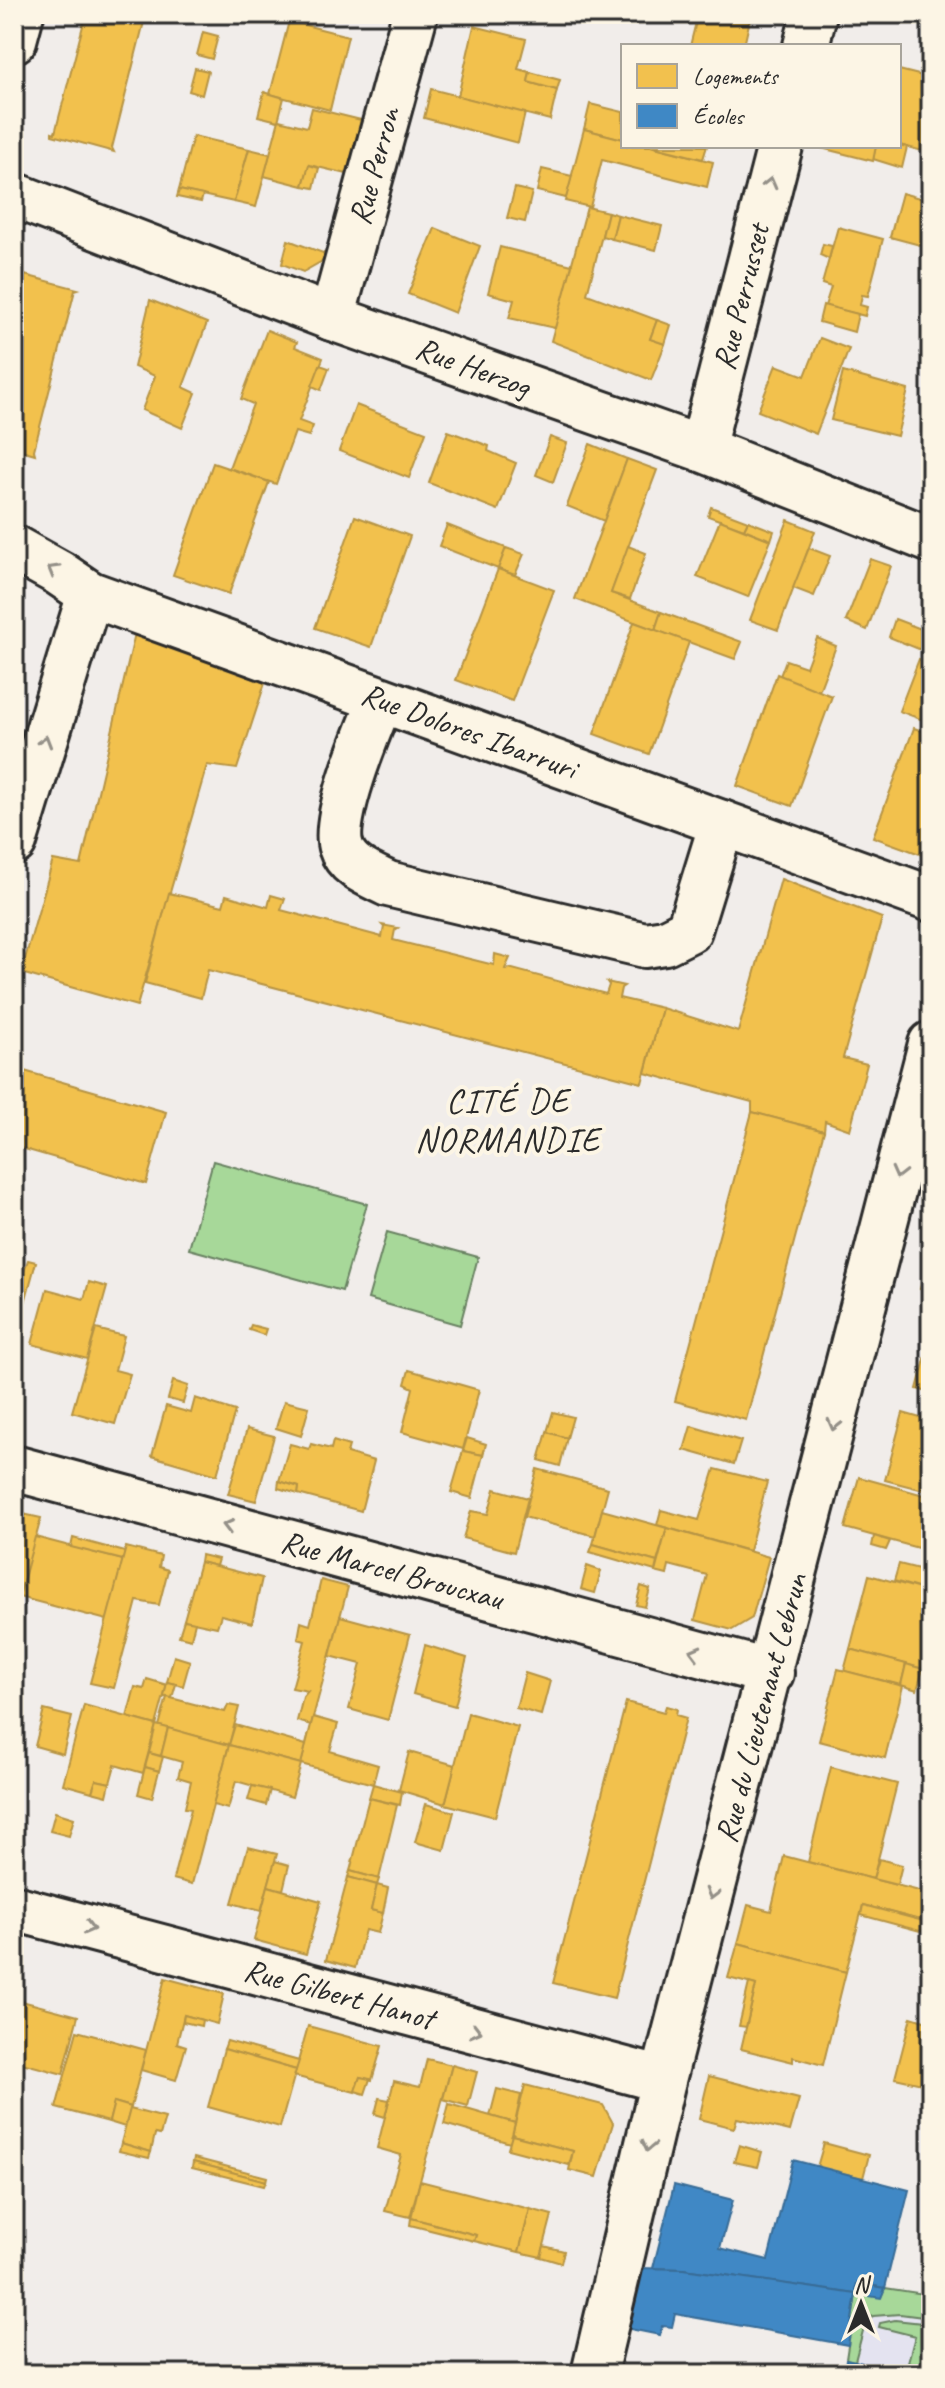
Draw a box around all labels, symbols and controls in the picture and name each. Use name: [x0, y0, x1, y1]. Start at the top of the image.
legend: [621, 44, 901, 148]
text: Logements: [693, 61, 779, 91]
street label: Rue Perron: [339, 101, 410, 229]
text: Écoles: [693, 101, 745, 131]
one-way arrow: [761, 177, 778, 191]
street label: Rue Perrusset: [703, 217, 780, 374]
street label: Rue Herzog: [410, 327, 537, 407]
one-way arrow: [47, 564, 62, 580]
street label: Rue Dolores Ibarruri: [356, 673, 586, 790]
one-way arrow: [36, 735, 52, 749]
district label: CITÉ DE NORMANDIE: [415, 1079, 603, 1161]
one-way arrow: [890, 1166, 907, 1180]
one-way arrow: [827, 1418, 844, 1432]
one-way arrow: [222, 1518, 236, 1535]
street label: Rue Marcel Broucxau: [277, 1521, 510, 1620]
street label: Rue du Lieutenant Lebrun: [705, 1567, 817, 1847]
one-way arrow: [689, 1645, 703, 1661]
one-way arrow: [705, 1886, 722, 1900]
one-way arrow: [82, 1918, 96, 1935]
street label: Rue Gilbert Hanot: [240, 1949, 443, 2040]
one-way arrow: [468, 2022, 482, 2038]
one-way arrow: [640, 2138, 657, 2152]
north arrow: [821, 2264, 901, 2344]
text: N: [854, 2271, 871, 2299]

